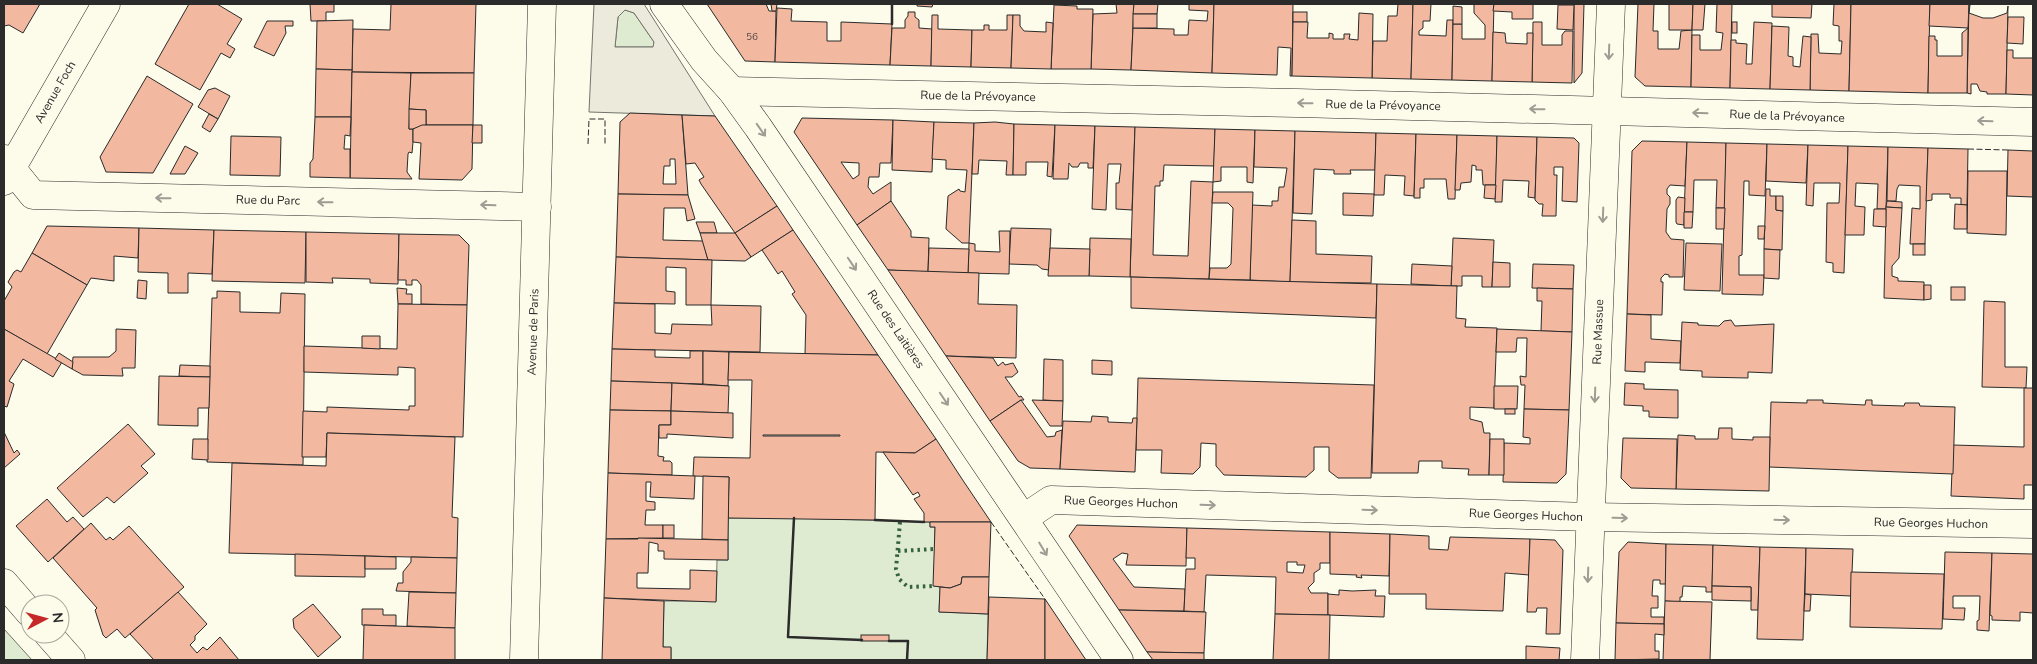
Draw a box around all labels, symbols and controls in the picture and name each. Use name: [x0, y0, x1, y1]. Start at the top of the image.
house number: 56: [746, 30, 758, 44]
one-way arrow: [1604, 44, 1614, 60]
street label: Avenue Foch: [31, 58, 79, 126]
street label: Rue de la Prévoyance: [920, 87, 1036, 105]
street label: Rue de la Prévoyance: [1325, 96, 1441, 114]
one-way arrow: [1297, 98, 1314, 108]
one-way arrow: [1529, 104, 1546, 114]
street label: Rue de la Prévoyance: [1729, 106, 1845, 126]
one-way arrow: [1692, 108, 1708, 118]
one-way arrow: [1977, 116, 1993, 126]
one-way arrow: [756, 123, 766, 137]
street label: Rue du Parc: [236, 191, 301, 209]
one-way arrow: [155, 193, 172, 203]
one-way arrow: [318, 197, 334, 206]
one-way arrow: [480, 200, 496, 210]
one-way arrow: [1598, 207, 1607, 223]
one-way arrow: [847, 257, 857, 271]
street label: Rue des Laitières: [864, 286, 928, 372]
street label: Avenue de Paris: [523, 288, 543, 376]
street label: Rue Massue: [1589, 299, 1607, 365]
one-way arrow: [1591, 386, 1600, 402]
one-way arrow: [939, 392, 949, 406]
street label: Rue Georges Huchon: [1064, 492, 1178, 512]
one-way arrow: [1199, 500, 1215, 510]
one-way arrow: [1362, 505, 1378, 515]
street label: Rue Georges Huchon: [1469, 505, 1583, 525]
one-way arrow: [1612, 513, 1628, 522]
street label: Rue Georges Huchon: [1874, 514, 1988, 532]
one-way arrow: [1774, 515, 1790, 525]
one-way arrow: [1039, 541, 1049, 555]
one-way arrow: [1584, 566, 1593, 582]
north arrow: [20, 594, 70, 644]
text: N: [47, 611, 67, 624]

